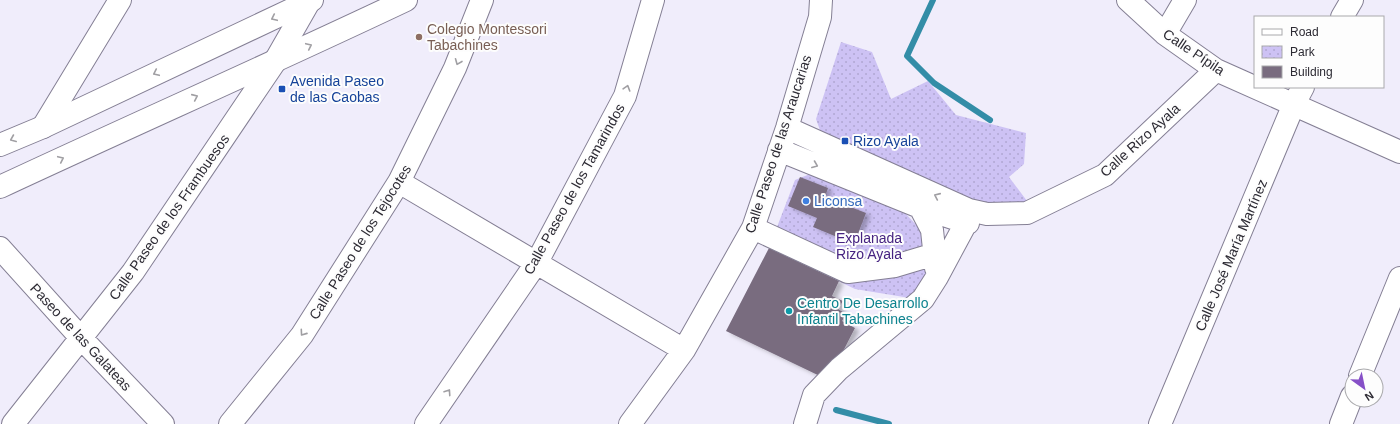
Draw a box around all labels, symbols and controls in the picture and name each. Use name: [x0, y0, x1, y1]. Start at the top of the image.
one-way arrow: [271, 13, 278, 21]
legend: [1254, 16, 1384, 88]
place label: Colegio Montessori Tabachines: [427, 21, 547, 53]
text: Road: [1290, 25, 1319, 39]
street label: Calle Pípila: [1160, 26, 1228, 79]
marker: Colegio Montessori Tabachines: [414, 32, 424, 42]
one-way arrow: [305, 43, 313, 51]
text: Park: [1290, 45, 1316, 59]
street label: Calle Paseo de las Araucarias: [742, 53, 814, 235]
one-way arrow: [454, 59, 462, 66]
text: Building: [1290, 65, 1333, 79]
one-way arrow: [153, 68, 161, 76]
place label: Avenida Paseo de las Caobas: [290, 73, 384, 105]
marker: Avenida Paseo de las Caobas: [277, 84, 287, 94]
one-way arrow: [622, 84, 631, 91]
one-way arrow: [191, 94, 199, 102]
street label: Calle Rizo Ayala: [1097, 100, 1183, 180]
street label: Calle Paseo de los Tamarindos: [520, 101, 628, 277]
street label: Calle Paseo de los Frambuesos: [106, 131, 232, 303]
place label: Rizo Ayala: [853, 133, 919, 149]
one-way arrow: [9, 135, 16, 143]
marker: Rizo Ayala: [840, 136, 850, 146]
one-way arrow: [56, 156, 64, 164]
one-way arrow: [811, 160, 818, 168]
street label: Calle Paseo de los Tejocotes: [306, 162, 414, 322]
street label: Calle José María Martínez: [1192, 177, 1270, 333]
place label: Liconsa: [814, 193, 862, 209]
one-way arrow: [934, 193, 942, 201]
marker: Liconsa: [801, 196, 811, 206]
park label: Explanada Rizo Ayala: [836, 230, 902, 262]
street label: Paseo de las Galateas: [27, 280, 135, 394]
place label: Centro De Desarrollo Infantil Tabachines: [797, 295, 929, 327]
marker: Centro De Desarrollo Infantil Tabachines: [784, 306, 794, 316]
one-way arrow: [300, 329, 308, 336]
north arrow: [1344, 368, 1384, 408]
one-way arrow: [443, 389, 451, 396]
text: N: [1363, 389, 1376, 404]

